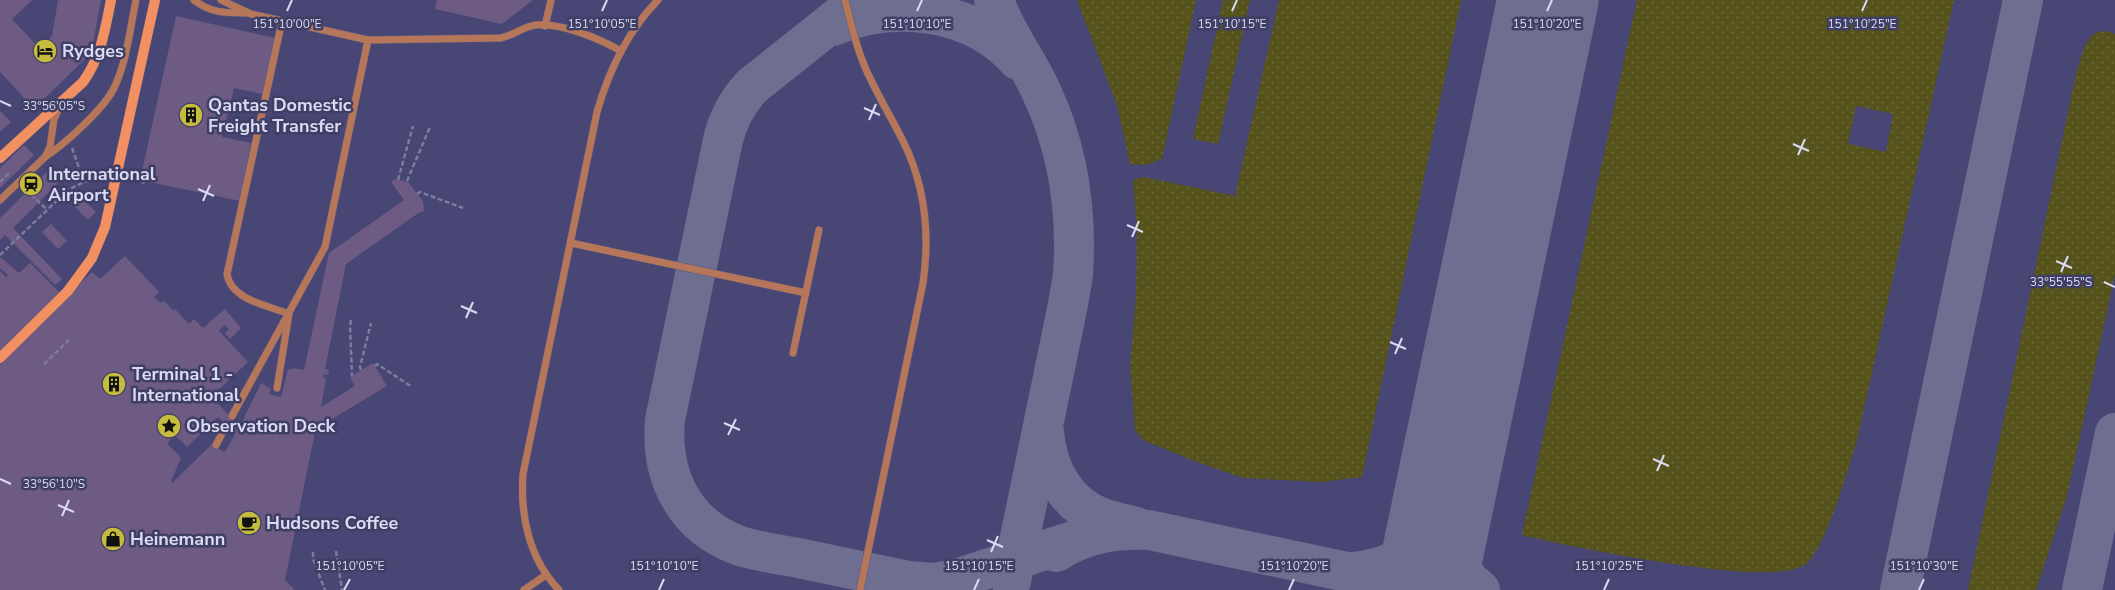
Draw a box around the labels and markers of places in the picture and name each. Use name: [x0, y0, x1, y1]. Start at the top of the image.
hotel icon: Rydges: [32, 38, 58, 64]
place label: Rydges: [62, 39, 124, 63]
place label: Qantas Domestic Freight Transfer: [208, 93, 352, 138]
building icon: Qantas Domestic Freight Transfer: [178, 102, 204, 128]
place label: International Airport: [48, 162, 156, 207]
station icon: International Airport: [18, 171, 44, 197]
place label: Terminal 1 - International: [132, 362, 240, 407]
building icon: Terminal 1 - International: [101, 371, 127, 397]
place icon: Observation Deck: [156, 413, 182, 439]
place label: Observation Deck: [186, 414, 335, 438]
cafe icon: Hudsons Coffee: [236, 510, 262, 536]
place label: Hudsons Coffee: [266, 511, 399, 535]
shop icon: Heinemann: [100, 526, 126, 552]
place label: Heinemann: [130, 527, 225, 551]

